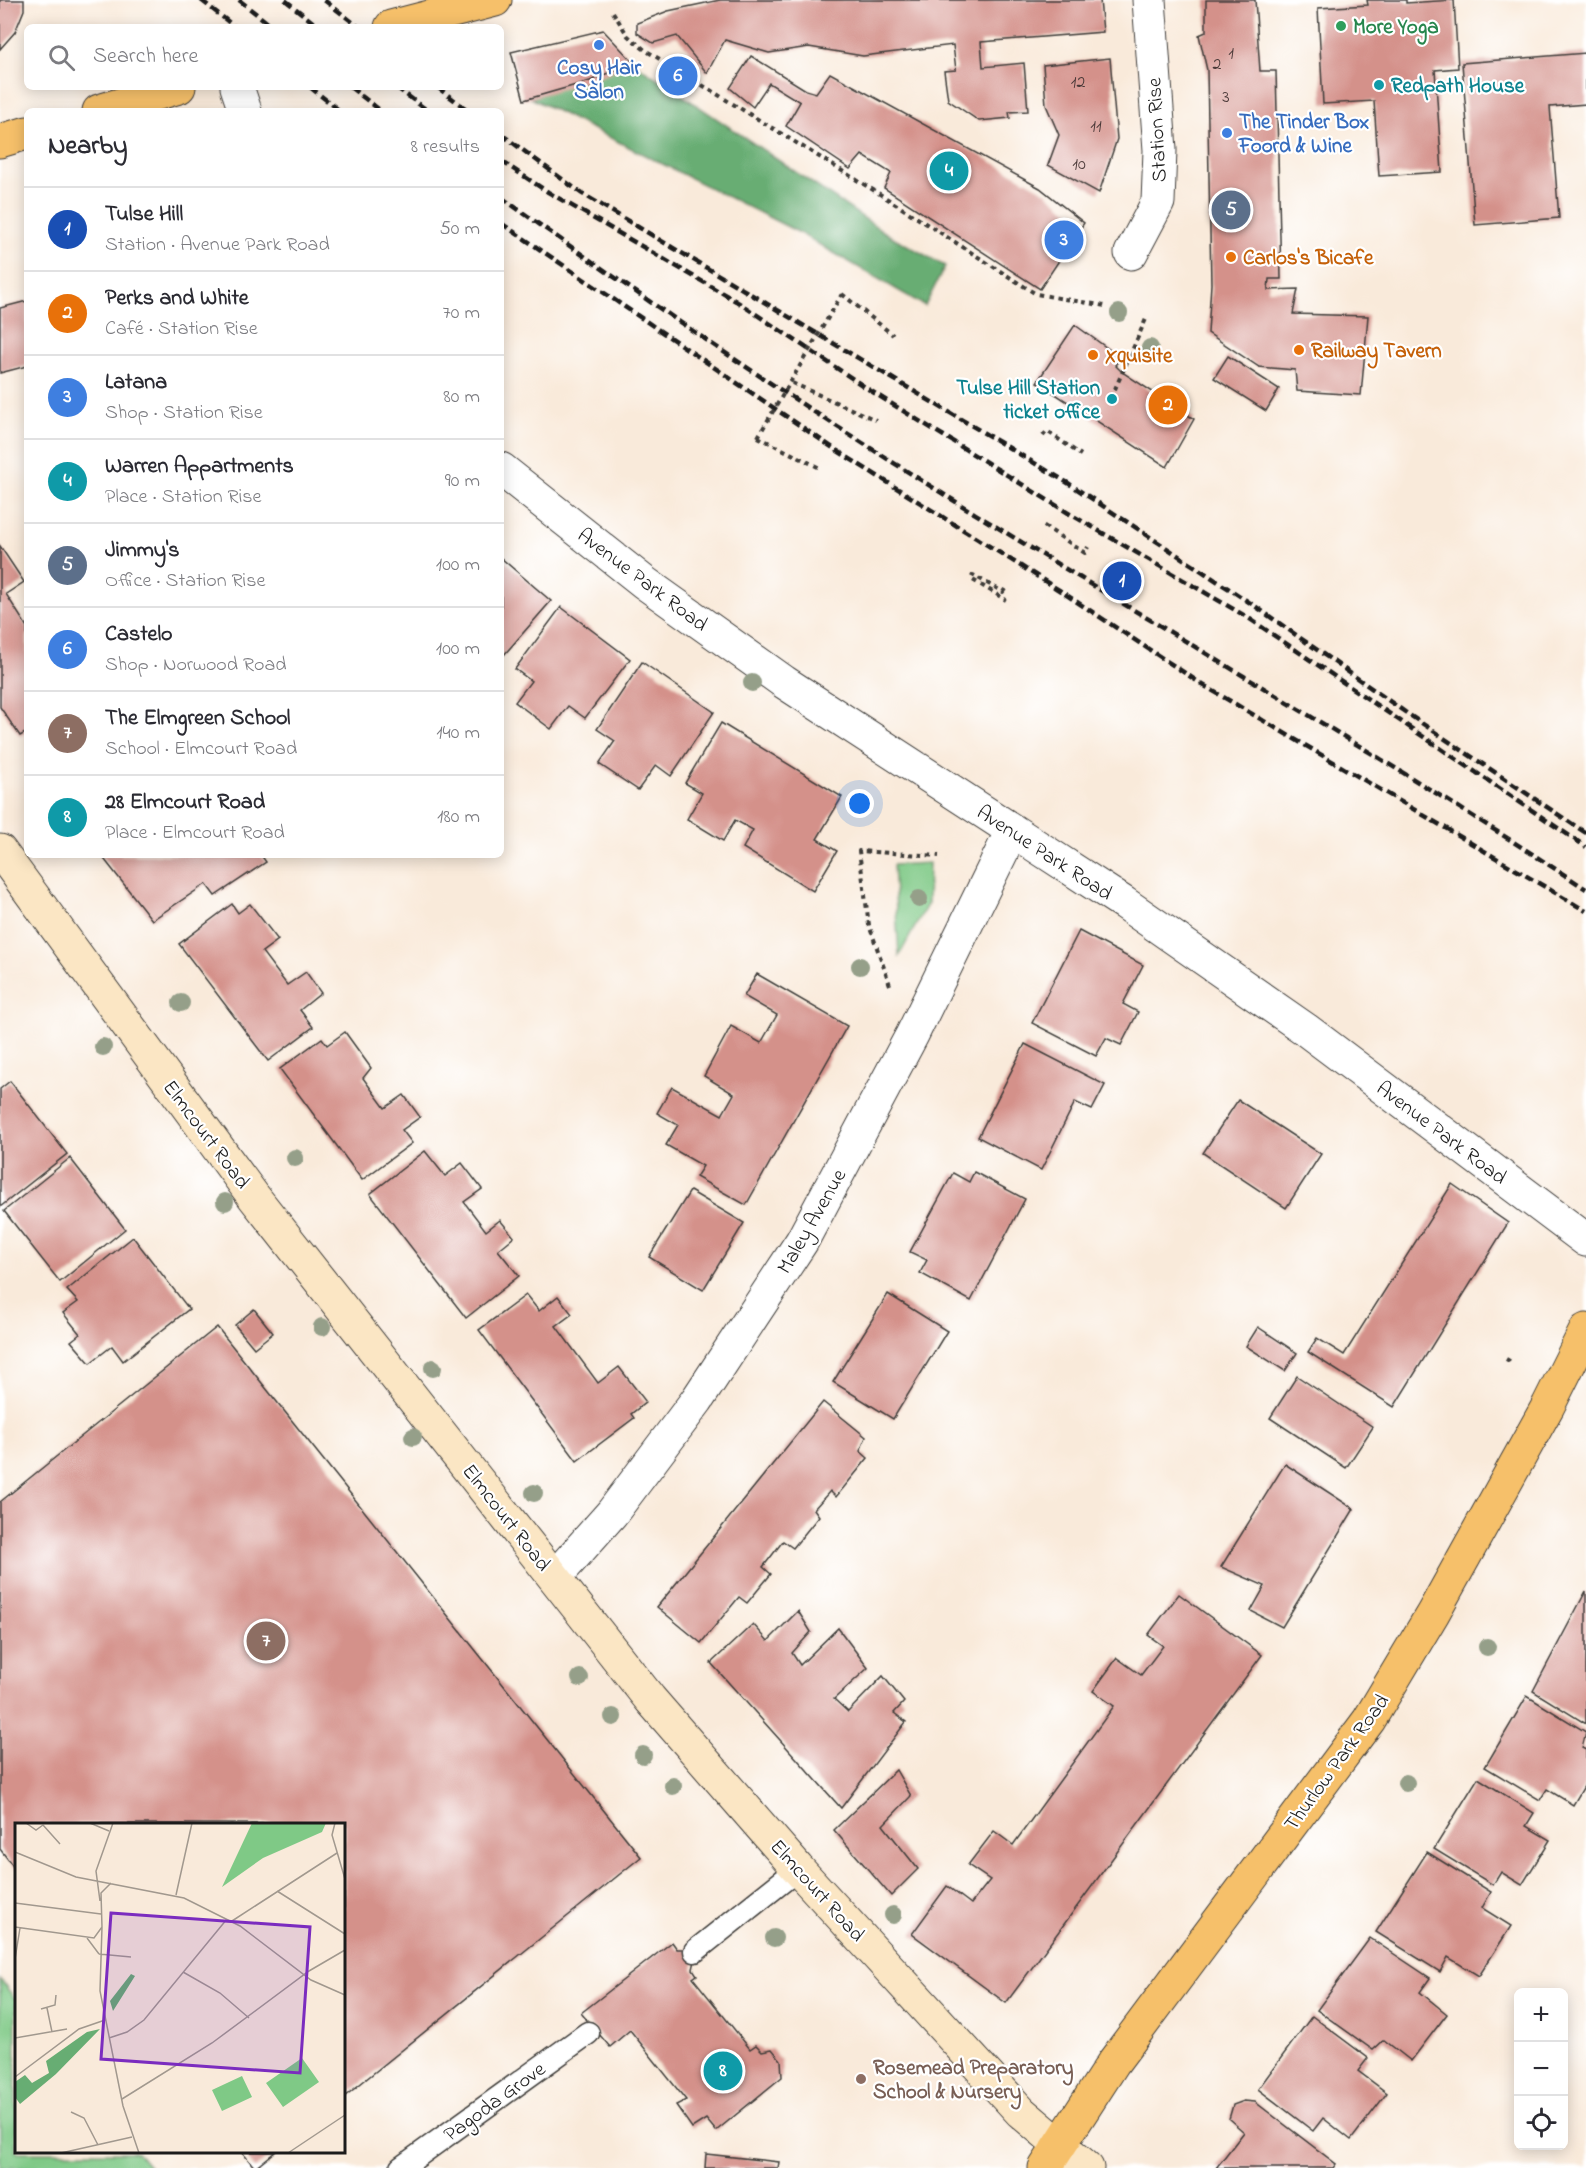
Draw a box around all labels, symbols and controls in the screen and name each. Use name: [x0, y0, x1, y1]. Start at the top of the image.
place label: More Yoga: [1353, 13, 1439, 45]
marker: More Yoga: [1334, 19, 1348, 33]
search box: [24, 24, 504, 90]
marker: Cosy Hair Salon: [592, 38, 606, 52]
icon: search: [45, 41, 78, 74]
text: Search here: [93, 41, 198, 73]
house number: 1: [1228, 41, 1234, 67]
house number: 2: [1213, 52, 1222, 78]
place label: Cosy Hair Salon: [557, 54, 641, 108]
pin: 6: [658, 54, 698, 98]
house number: 12: [1071, 70, 1085, 96]
place label: Redpath House: [1391, 72, 1525, 102]
street label: Station Rise: [1140, 76, 1176, 183]
marker: Redpath House: [1372, 78, 1386, 92]
house number: 3: [1222, 85, 1230, 111]
place label: The Tinder Box Foord & Wine: [1238, 108, 1369, 162]
house number: 11: [1090, 114, 1102, 140]
marker: The Tinder Box Foord & Wine: [1220, 126, 1234, 140]
text: Nearby: [48, 128, 127, 166]
text: 8 results: [411, 133, 480, 162]
pin: 4: [930, 148, 968, 194]
house number: 10: [1072, 152, 1086, 178]
pin: 5: [1212, 188, 1250, 232]
text: Tulse Hill: [105, 199, 183, 231]
text: 1: [64, 215, 71, 244]
text: 50 m: [439, 215, 480, 244]
pin: 3: [1044, 218, 1084, 262]
text: Station · Avenue Park Road: [105, 231, 330, 260]
place label: Carlos's Bicafe: [1243, 244, 1374, 274]
marker: Carlos's Bicafe: [1224, 250, 1238, 264]
text: Perks and White: [105, 283, 249, 315]
text: 2: [63, 299, 72, 328]
text: 70 m: [443, 299, 480, 328]
text: Café · Station Rise: [105, 315, 258, 344]
place label: Railway Tavern: [1311, 337, 1442, 369]
place label: Xquisite: [1105, 342, 1173, 372]
marker: Railway Tavern: [1292, 343, 1306, 357]
marker: Xquisite: [1086, 348, 1100, 362]
text: Latana: [105, 367, 167, 399]
place label: Tulse Hill Station ticket office: [956, 374, 1101, 428]
pin: 2: [1148, 382, 1188, 428]
text: 3: [63, 383, 72, 412]
text: 80 m: [443, 383, 480, 412]
marker: Tulse Hill Station ticket office: [1105, 392, 1119, 406]
text: Shop · Station Rise: [105, 399, 263, 428]
text: Warren Appartments: [105, 451, 294, 483]
text: 4: [63, 467, 72, 496]
text: 90 m: [445, 467, 480, 496]
text: Place · Station Rise: [105, 483, 261, 512]
street label: Avenue Park Road: [570, 521, 714, 640]
text: Jimmy's: [105, 535, 180, 567]
text: 5: [62, 551, 73, 580]
text: 100 m: [436, 551, 480, 580]
pin: 1: [1102, 558, 1142, 604]
text: Office · Station Rise: [105, 567, 265, 596]
text: Castelo: [105, 619, 173, 651]
text: 6: [63, 635, 72, 664]
text: 100 m: [436, 635, 480, 664]
text: Shop · Norwood Road: [105, 651, 286, 680]
text: The Elmgreen School: [105, 703, 291, 735]
text: 7: [63, 719, 72, 748]
text: 140 m: [436, 719, 480, 748]
text: School · Elmcourt Road: [105, 735, 297, 764]
text: 28 Elmcourt Road: [105, 787, 265, 819]
your location: [845, 789, 874, 818]
street label: Avenue Park Road: [970, 798, 1118, 909]
text: 8: [64, 803, 71, 832]
text: 180 m: [437, 803, 480, 832]
text: Place · Elmcourt Road: [105, 819, 285, 848]
street label: Avenue Park Road: [1369, 1074, 1513, 1193]
street label: Elmcourt Road: [155, 1075, 256, 1196]
street label: Maley Avenue: [771, 1163, 857, 1281]
street label: Elmcourt Road: [454, 1458, 557, 1579]
pin: 7: [246, 1618, 286, 1664]
street label: Thurlow Park Road: [1278, 1688, 1398, 1838]
inset map: [15, 1823, 345, 2153]
street label: Elmcourt Road: [762, 1833, 871, 1950]
map controls: [1514, 1988, 1568, 2150]
button: +: [1514, 1988, 1568, 2042]
button: −: [1514, 2042, 1568, 2096]
pin: 8: [704, 2048, 742, 2094]
place label: Rosemead Preparatory School & Nursery: [873, 2054, 1074, 2110]
street label: Pagoda Grove: [438, 2055, 554, 2152]
marker: Rosemead Preparatory School & Nursery: [854, 2072, 868, 2086]
button: locate: [1514, 2096, 1568, 2150]

